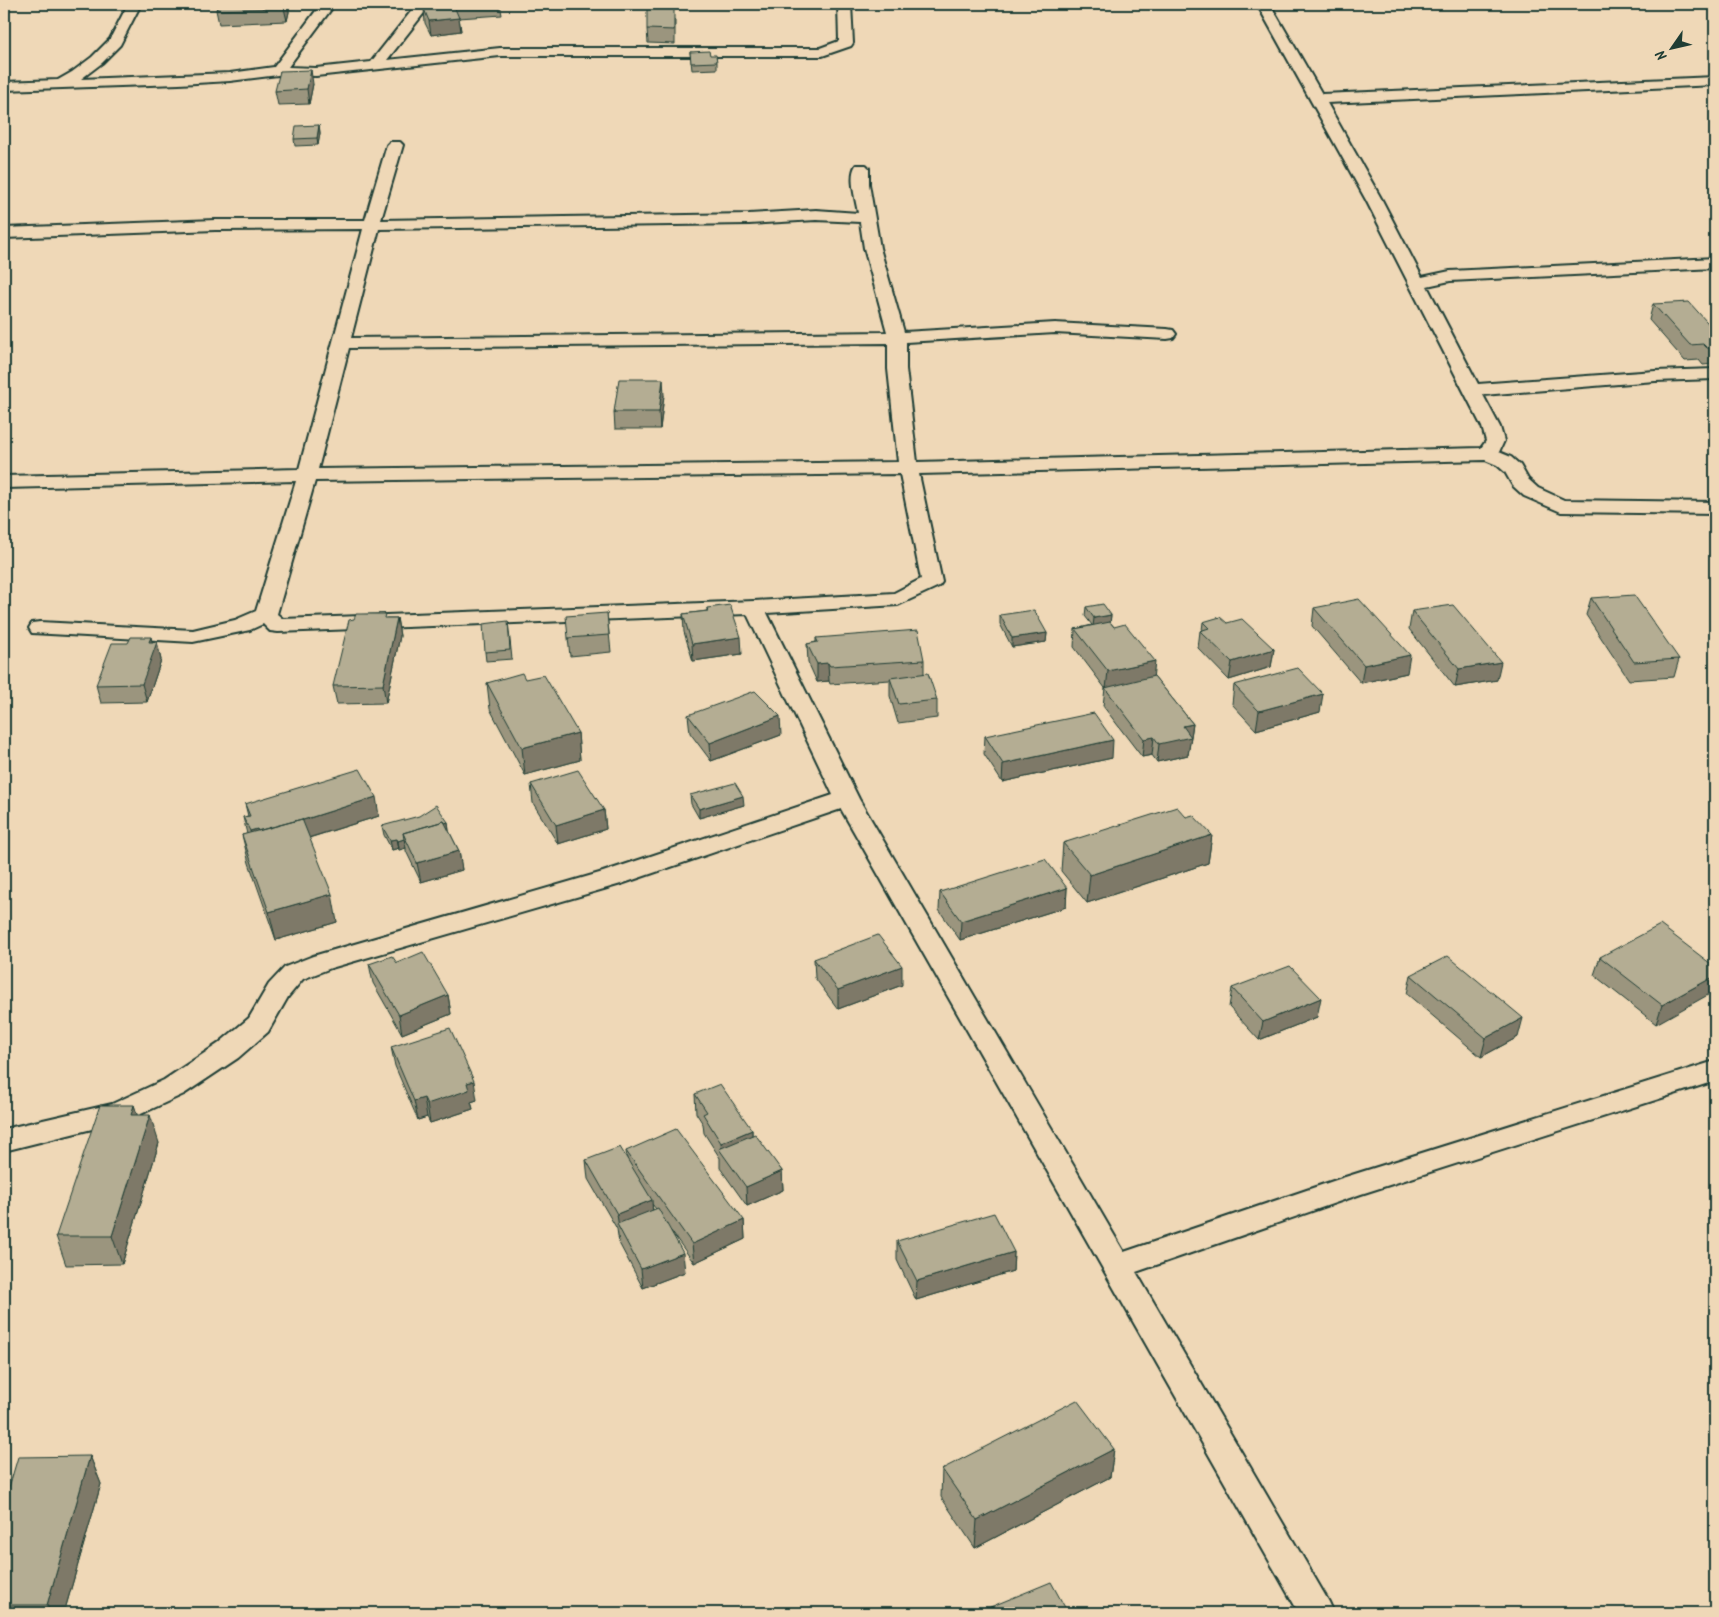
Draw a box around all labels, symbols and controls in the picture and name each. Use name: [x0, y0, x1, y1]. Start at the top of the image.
north arrow: [1646, 22, 1696, 72]
text: N: [1650, 45, 1674, 65]

